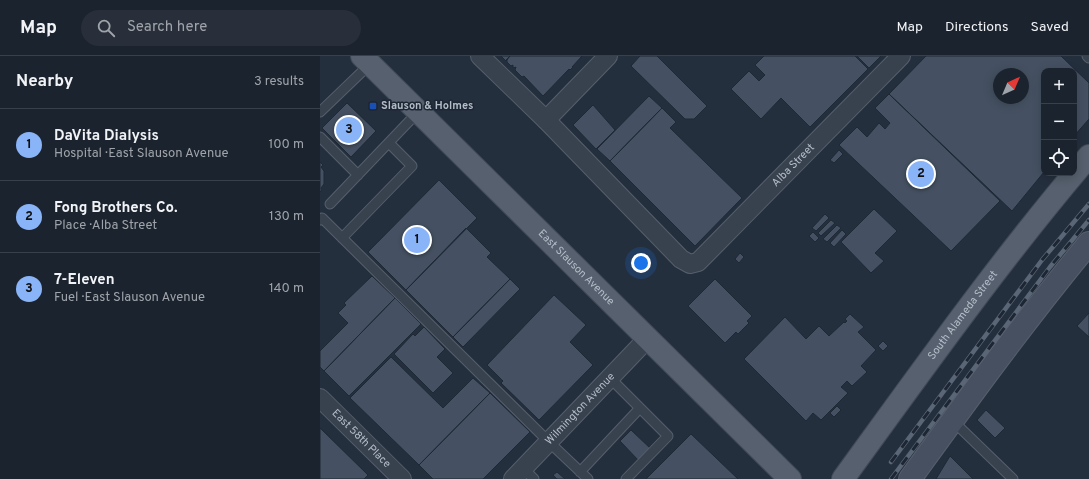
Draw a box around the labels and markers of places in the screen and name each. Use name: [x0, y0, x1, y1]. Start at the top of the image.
place label: Slauson & Holmes: [381, 99, 473, 113]
marker: Slauson & Holmes: [368, 101, 378, 111]
pin: 3: [336, 115, 362, 145]
pin: 2: [908, 159, 934, 189]
pin: 1: [404, 225, 430, 255]

